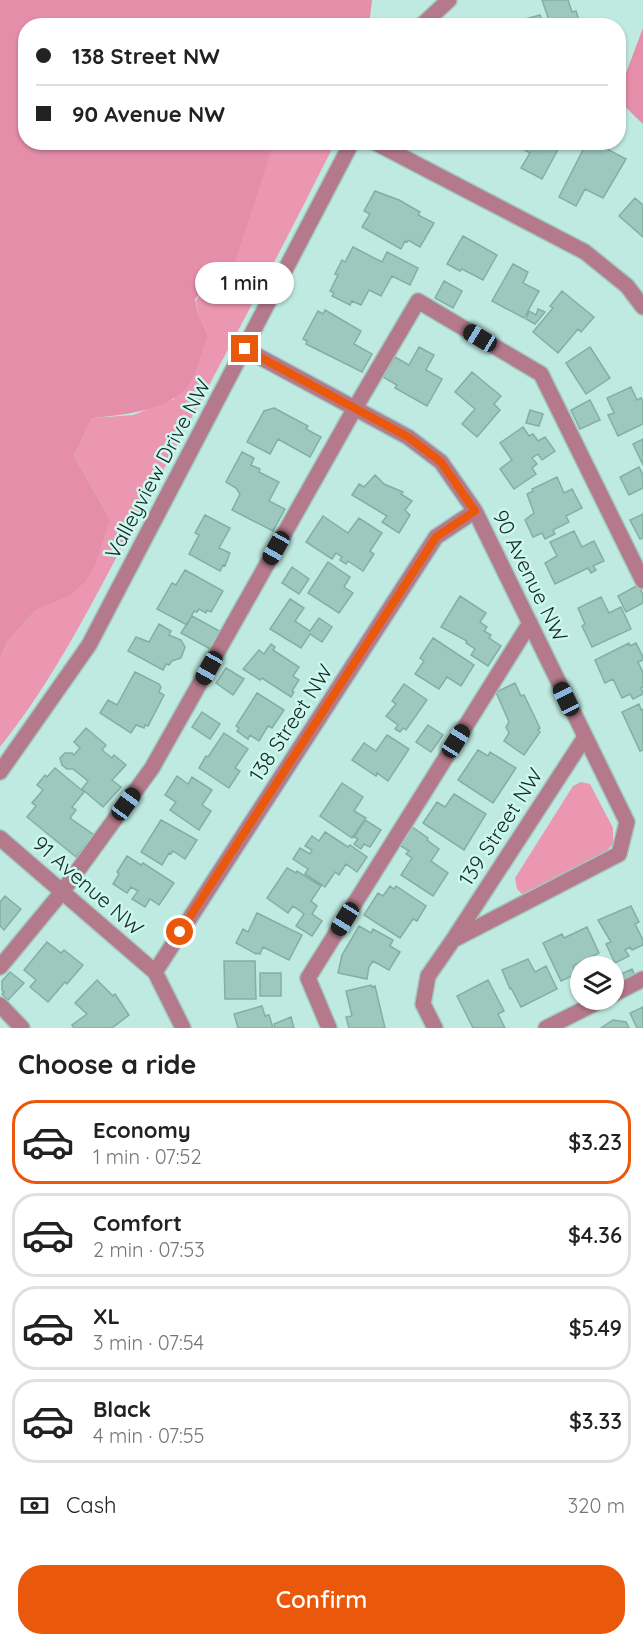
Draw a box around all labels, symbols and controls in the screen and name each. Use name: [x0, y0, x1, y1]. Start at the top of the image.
text: 138 Street NW: [72, 42, 220, 70]
text: 90 Avenue NW: [72, 100, 225, 128]
callout: 1 min: [196, 262, 294, 304]
text: 1 min: [221, 270, 268, 295]
car: [460, 321, 500, 355]
route end: [231, 335, 258, 362]
street label: Valleyview Drive NW: [99, 374, 216, 563]
street label: 90 Avenue NW: [488, 506, 574, 646]
car: [259, 528, 293, 568]
car: [192, 648, 226, 688]
street label: 138 Street NW: [243, 659, 338, 786]
car: [550, 679, 582, 719]
car: [439, 721, 473, 761]
street label: 139 Street NW: [453, 763, 548, 890]
car: [108, 784, 144, 824]
street label: 91 Avenue NW: [28, 830, 149, 940]
car: [328, 899, 362, 939]
route start: [166, 918, 193, 945]
map controls: [570, 956, 624, 1010]
button: layers: [570, 956, 624, 1010]
text: Choose a ride: [18, 1047, 196, 1081]
icon: car: [21, 1115, 75, 1169]
text: Economy: [93, 1116, 191, 1144]
text: $3.23: [568, 1128, 622, 1156]
text: 1 min · 07:52: [93, 1144, 202, 1169]
icon: car: [21, 1208, 75, 1262]
text: Comfort: [93, 1209, 182, 1237]
text: $4.36: [568, 1221, 622, 1249]
text: 2 min · 07:53: [93, 1237, 205, 1262]
icon: car: [21, 1301, 75, 1355]
text: XL: [93, 1302, 120, 1330]
text: $5.49: [569, 1314, 622, 1342]
text: 3 min · 07:54: [93, 1330, 204, 1355]
icon: car: [21, 1394, 75, 1448]
text: Black: [93, 1395, 151, 1423]
text: $3.33: [569, 1407, 622, 1435]
text: 4 min · 07:55: [93, 1423, 205, 1448]
icon: cash: [18, 1489, 51, 1522]
text: Cash: [66, 1491, 117, 1519]
text: 320 m: [568, 1493, 625, 1518]
button: Confirm: [18, 1565, 625, 1634]

